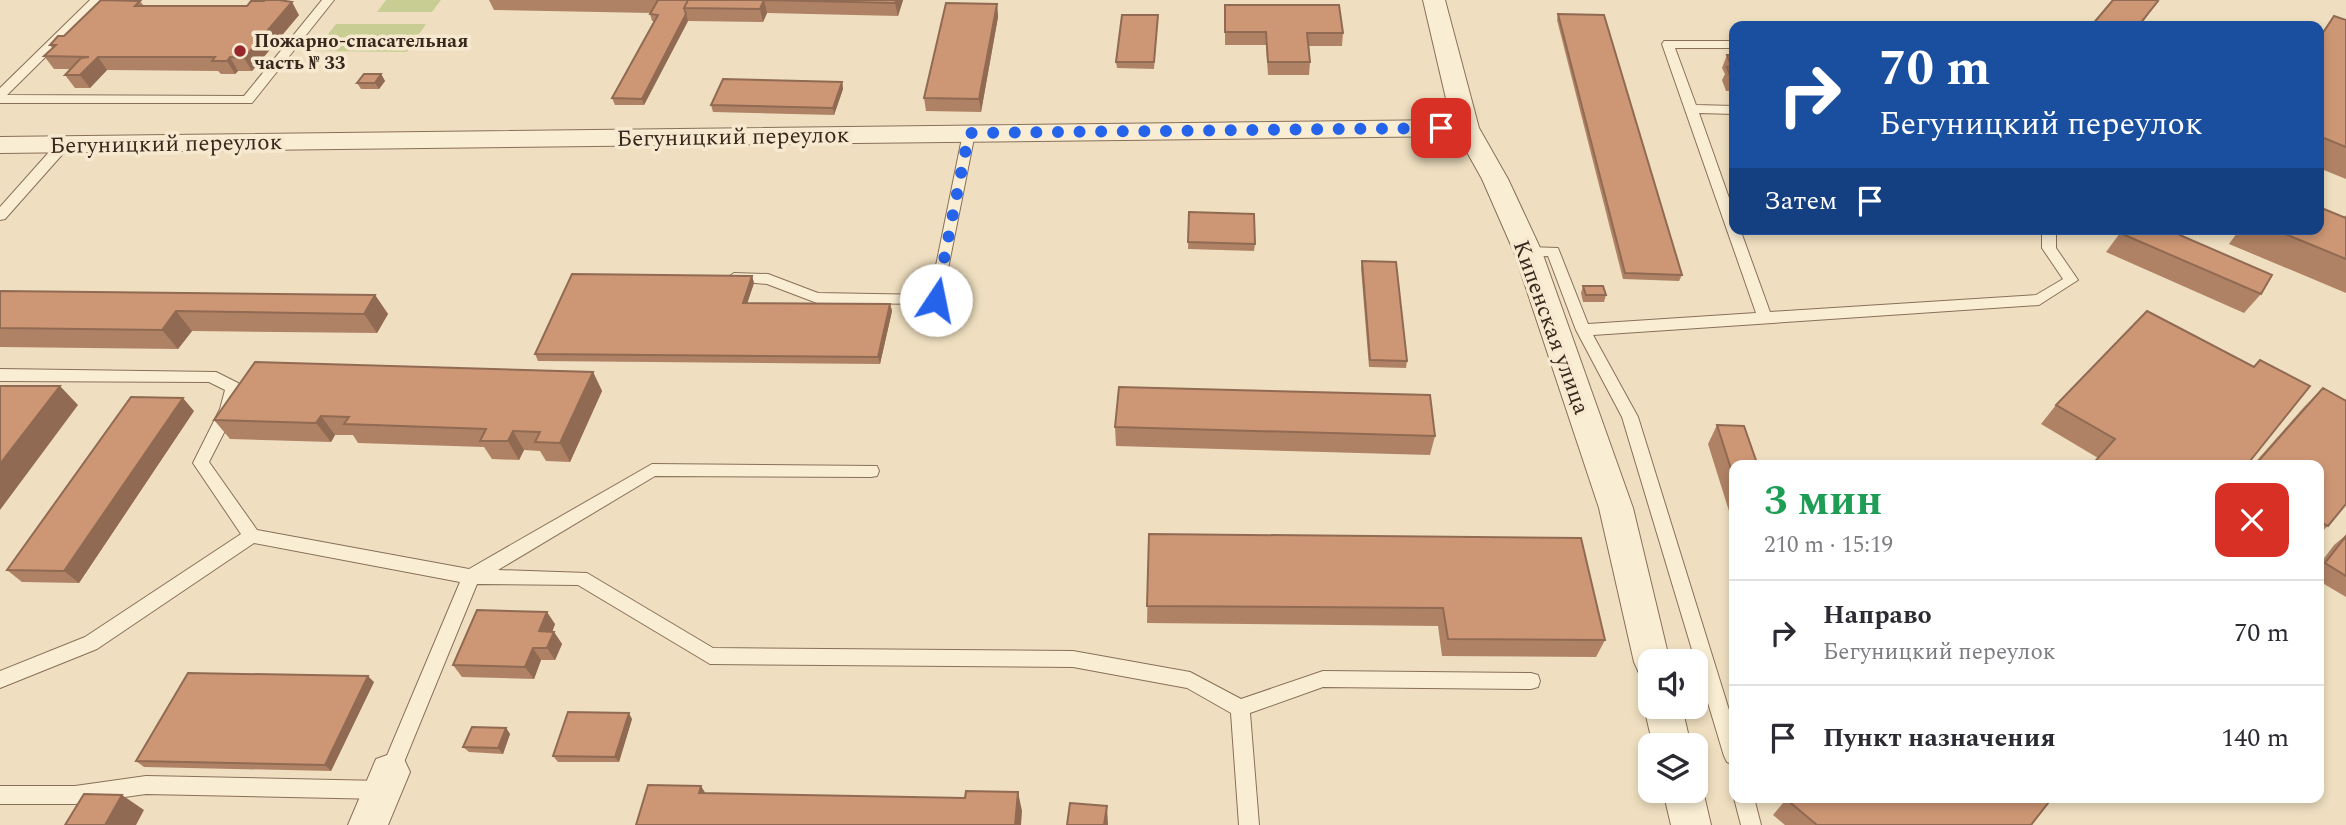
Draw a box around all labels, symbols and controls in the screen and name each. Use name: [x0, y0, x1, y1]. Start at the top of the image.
place label: Пожарно-спасательная часть № 33: [254, 27, 468, 78]
text: 70 m: [1879, 32, 1990, 107]
marker: Пожарно-спасательная часть № 33: [232, 43, 248, 59]
icon: right: [1764, 49, 1855, 140]
pin: [1411, 98, 1471, 158]
text: Бегуницкий переулок: [1879, 100, 2203, 149]
icon: arrive: [1422, 109, 1460, 147]
street label: Бегуницкий переулок: [616, 118, 850, 157]
street label: Бегуницкий переулок: [49, 125, 283, 164]
text: Затем: [1764, 181, 1837, 221]
icon: arrive: [1851, 182, 1889, 220]
street label: Кипенская улица: [1503, 235, 1598, 420]
position arrow: [899, 263, 973, 337]
text: 3 мин: [1764, 470, 1882, 533]
button: close: [2215, 483, 2289, 557]
text: 210 m · 15:19: [1764, 528, 1893, 563]
text: Направо: [1823, 595, 1932, 635]
text: 70 m: [2234, 613, 2289, 653]
icon: right: [1764, 614, 1802, 652]
text: Бегуницкий переулок: [1823, 635, 2056, 670]
map controls: [1638, 649, 1708, 803]
button: sound: [1638, 649, 1708, 719]
text: Пункт назначения: [1823, 718, 2056, 758]
text: 140 m: [2221, 718, 2289, 758]
icon: arrive: [1764, 719, 1802, 757]
button: layers: [1638, 733, 1708, 803]

